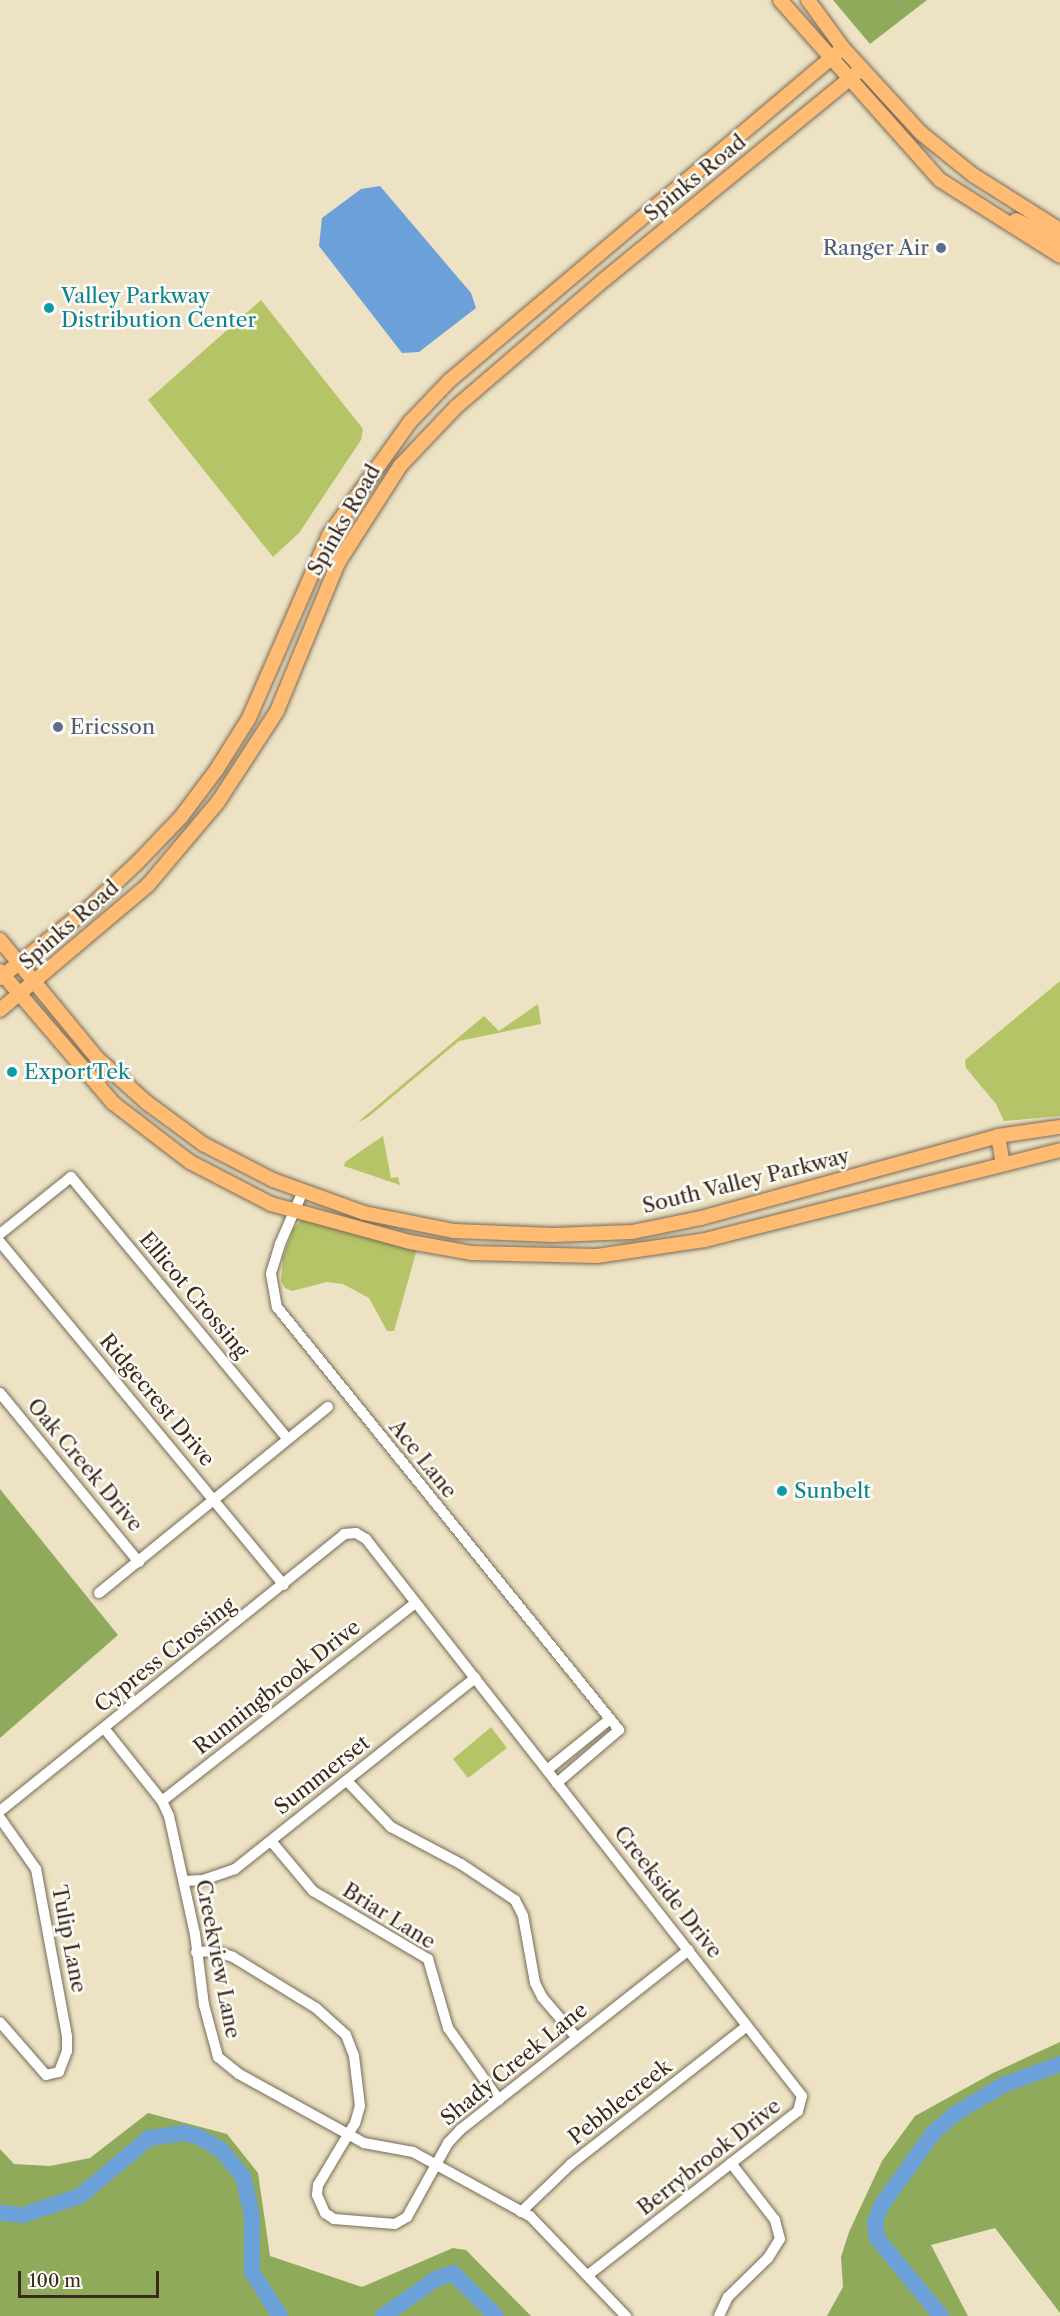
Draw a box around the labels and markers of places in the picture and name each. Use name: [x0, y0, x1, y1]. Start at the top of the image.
place label: Ranger Air: [821, 235, 929, 261]
marker: Ranger Air: [934, 241, 948, 255]
place label: Valley Parkway Distribution Center: [61, 283, 256, 333]
marker: Valley Parkway Distribution Center: [42, 301, 56, 315]
place label: Ericsson: [70, 714, 155, 740]
marker: Ericsson: [51, 720, 65, 734]
place label: ExportTek: [24, 1059, 130, 1085]
marker: ExportTek: [5, 1065, 19, 1079]
place label: Sunbelt: [794, 1478, 871, 1504]
marker: Sunbelt: [775, 1484, 789, 1498]

